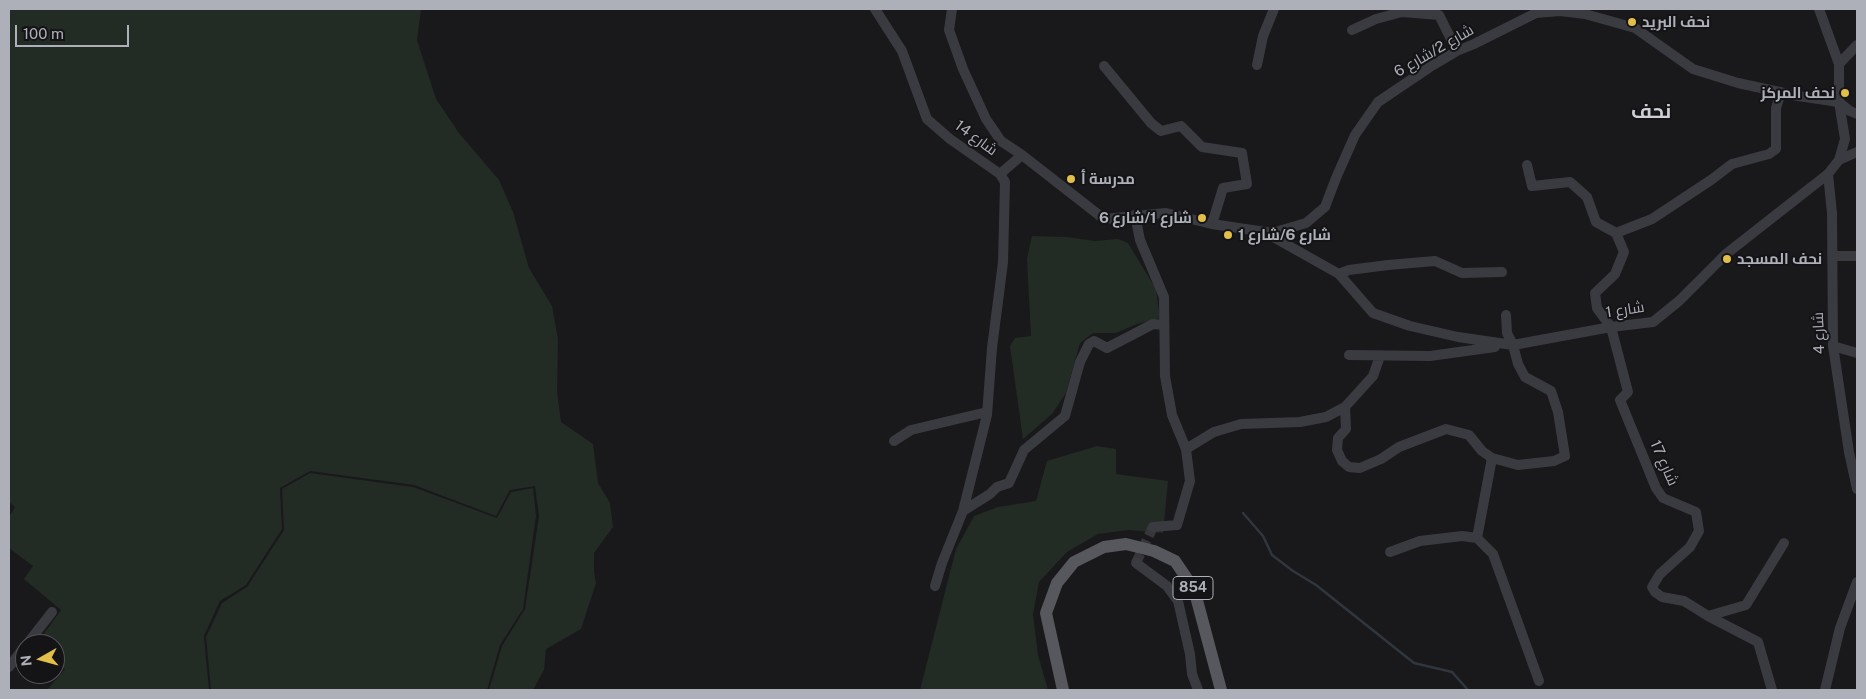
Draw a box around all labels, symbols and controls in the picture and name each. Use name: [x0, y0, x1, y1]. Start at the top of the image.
place label: نحف البريد: [1642, 13, 1710, 31]
scale bar: [18, 15, 131, 47]
marker: نحف البريد: [1626, 16, 1638, 28]
street label: شارع 2/شارع 6: [1391, 21, 1477, 81]
text: 100 m: [23, 25, 64, 42]
place label: نحف المركز: [1761, 84, 1835, 102]
marker: نحف المركز: [1839, 87, 1851, 99]
district label: نحف: [1631, 100, 1671, 124]
street label: شارع 14: [951, 117, 1001, 159]
place label: مدرسة أ: [1081, 170, 1135, 188]
marker: مدرسة أ: [1065, 173, 1077, 185]
place label: شارع 1/شارع 6: [1099, 209, 1192, 227]
marker: شارع 1/شارع 6: [1196, 212, 1208, 224]
place label: شارع 6/شارع 1: [1238, 226, 1331, 244]
marker: شارع 6/شارع 1: [1222, 229, 1234, 241]
place label: نحف المسجد: [1737, 250, 1822, 268]
marker: نحف المسجد: [1721, 253, 1733, 265]
street label: شارع 1: [1604, 298, 1646, 322]
street label: شارع 4: [1809, 312, 1829, 354]
street label: شارع 17: [1646, 437, 1682, 489]
road number: 854: [1173, 576, 1213, 600]
north arrow: [15, 634, 65, 684]
text: N: [17, 654, 35, 667]

